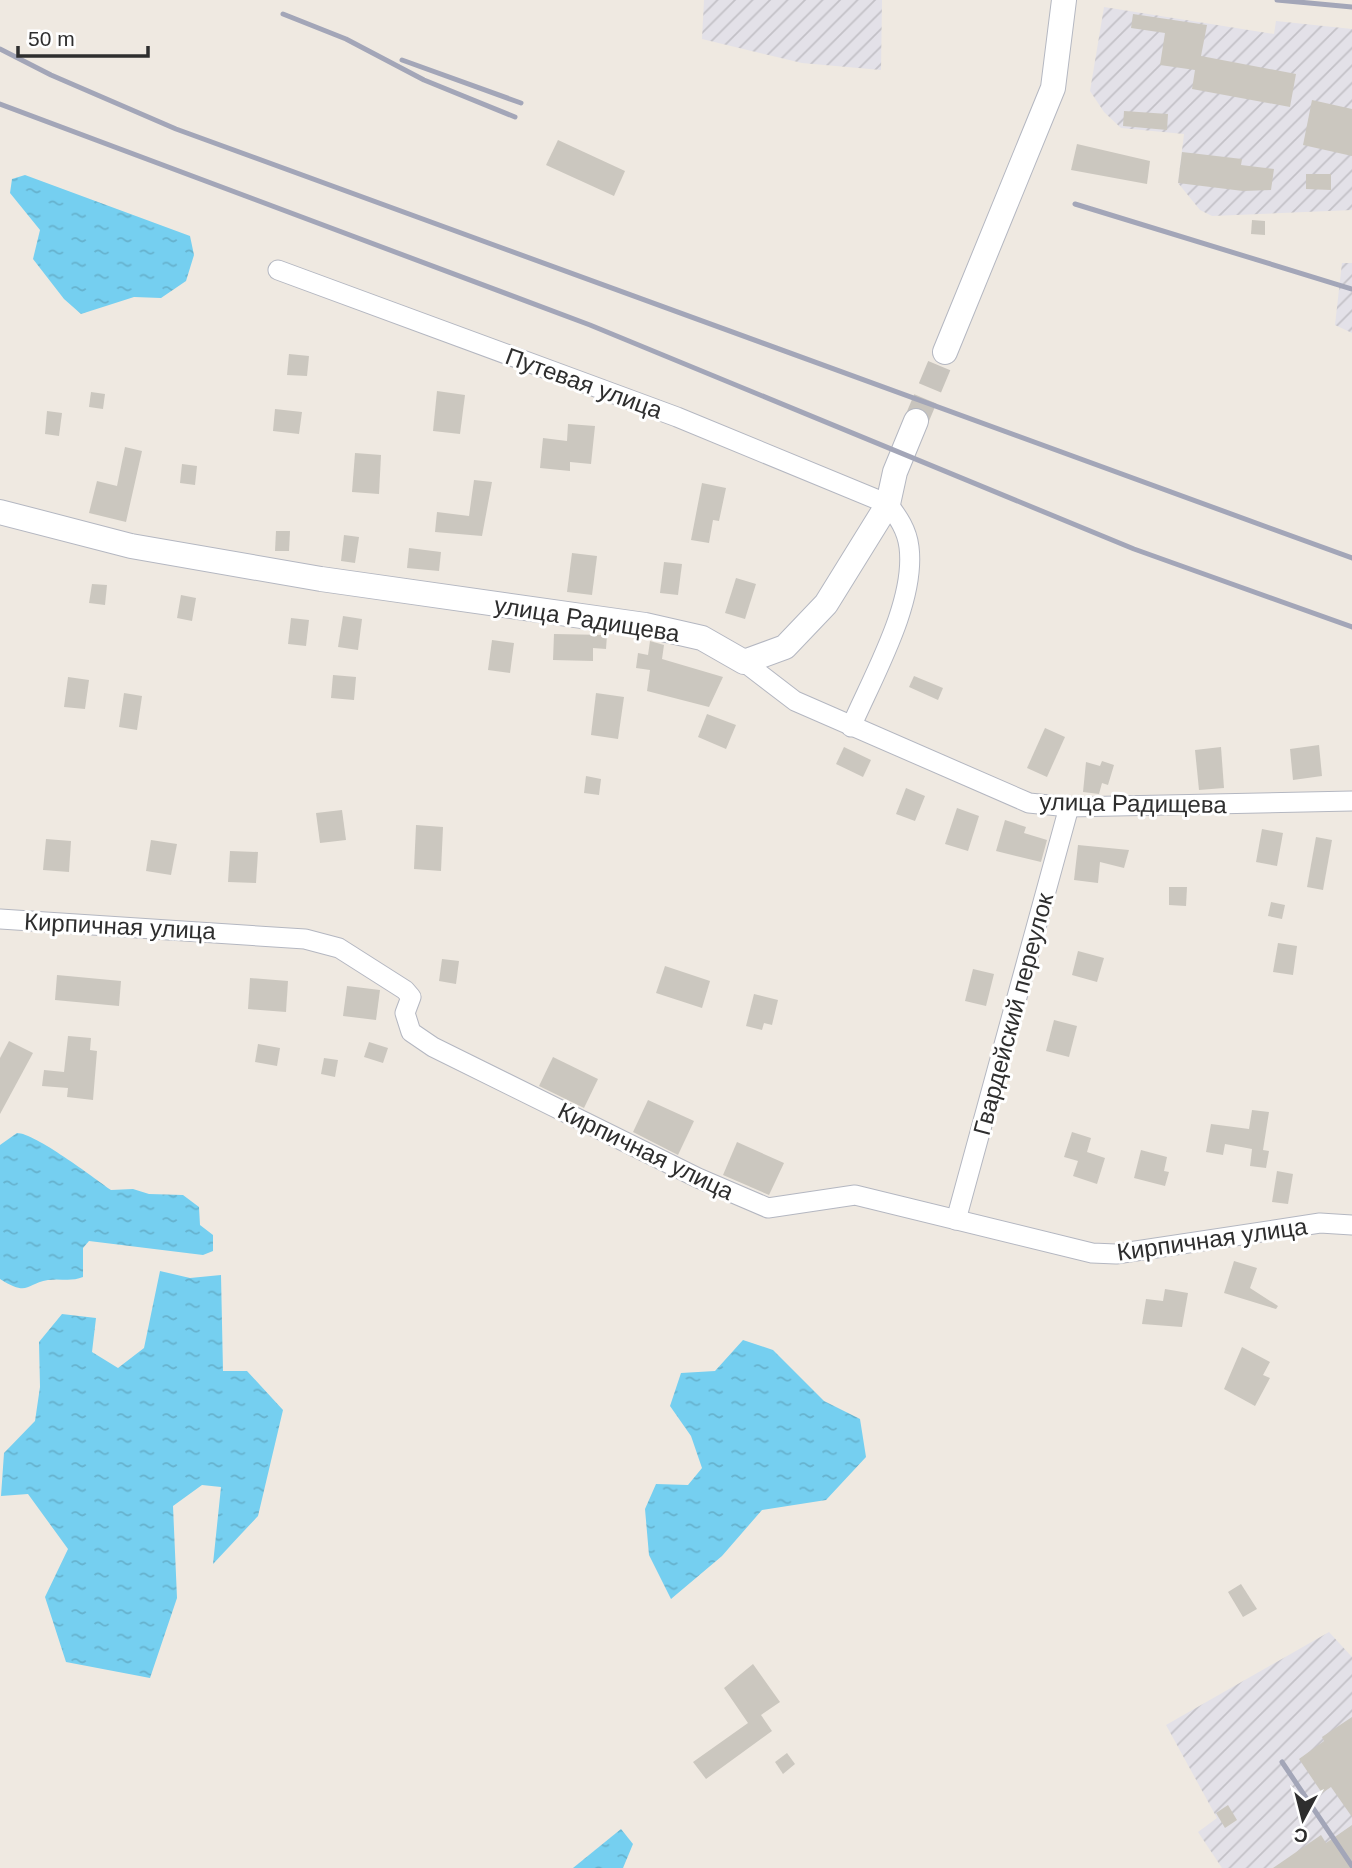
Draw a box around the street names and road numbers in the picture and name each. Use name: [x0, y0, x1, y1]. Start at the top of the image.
street label: Путевая улица: [502, 342, 667, 424]
street label: улица Радищева: [492, 591, 682, 647]
street label: улица Радищева: [1039, 788, 1228, 818]
street label: Гвардейский переулок: [968, 890, 1058, 1138]
street label: Кирпичная улица: [23, 907, 217, 945]
street label: Кирпичная улица: [554, 1097, 739, 1205]
street label: Кирпичная улица: [1115, 1212, 1310, 1266]

